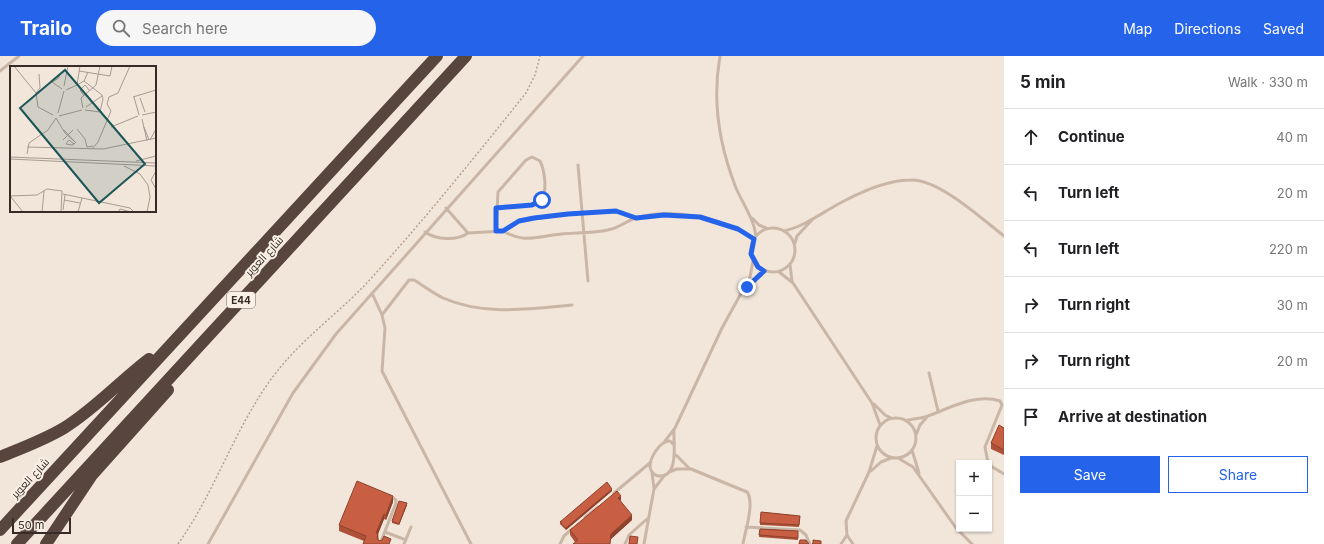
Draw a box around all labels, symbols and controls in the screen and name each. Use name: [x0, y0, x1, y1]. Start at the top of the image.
search box: [96, 10, 376, 46]
text: Trailo: [20, 17, 72, 40]
icon: search: [110, 17, 132, 39]
text: Search here: [142, 19, 228, 38]
text: Map: [1123, 20, 1152, 37]
text: Directions: [1174, 20, 1241, 37]
text: Saved: [1263, 20, 1304, 37]
inset map: [10, 66, 156, 212]
text: 5 min: [1020, 72, 1066, 92]
text: Walk · 330 m: [1228, 74, 1308, 90]
icon: ahead: [1020, 126, 1042, 148]
text: Continue: [1058, 127, 1125, 146]
text: 40 m: [1276, 129, 1308, 145]
icon: left: [1020, 182, 1042, 204]
text: Turn left: [1058, 183, 1119, 202]
text: 20 m: [1277, 185, 1308, 201]
route start: [533, 191, 551, 209]
street label: شارع العوير: [241, 233, 287, 280]
icon: left: [1020, 238, 1042, 260]
text: Turn left: [1058, 239, 1119, 258]
text: 220 m: [1269, 241, 1308, 257]
route end: [738, 278, 756, 296]
road number: E44: [227, 292, 255, 308]
icon: right: [1020, 294, 1042, 316]
text: Turn right: [1058, 295, 1130, 314]
text: 30 m: [1277, 297, 1308, 313]
icon: right: [1020, 350, 1042, 372]
text: Turn right: [1058, 351, 1130, 370]
text: 20 m: [1277, 353, 1308, 369]
icon: arrive: [1020, 406, 1042, 428]
text: Arrive at destination: [1058, 407, 1207, 426]
street label: شارع العوير: [7, 455, 53, 502]
button: Save: [1020, 456, 1160, 493]
button: Share: [1168, 456, 1308, 493]
map controls: [956, 460, 992, 532]
button: +: [956, 460, 992, 496]
button: −: [956, 496, 992, 532]
scale bar: [12, 516, 71, 535]
text: 50 m: [18, 518, 44, 532]

